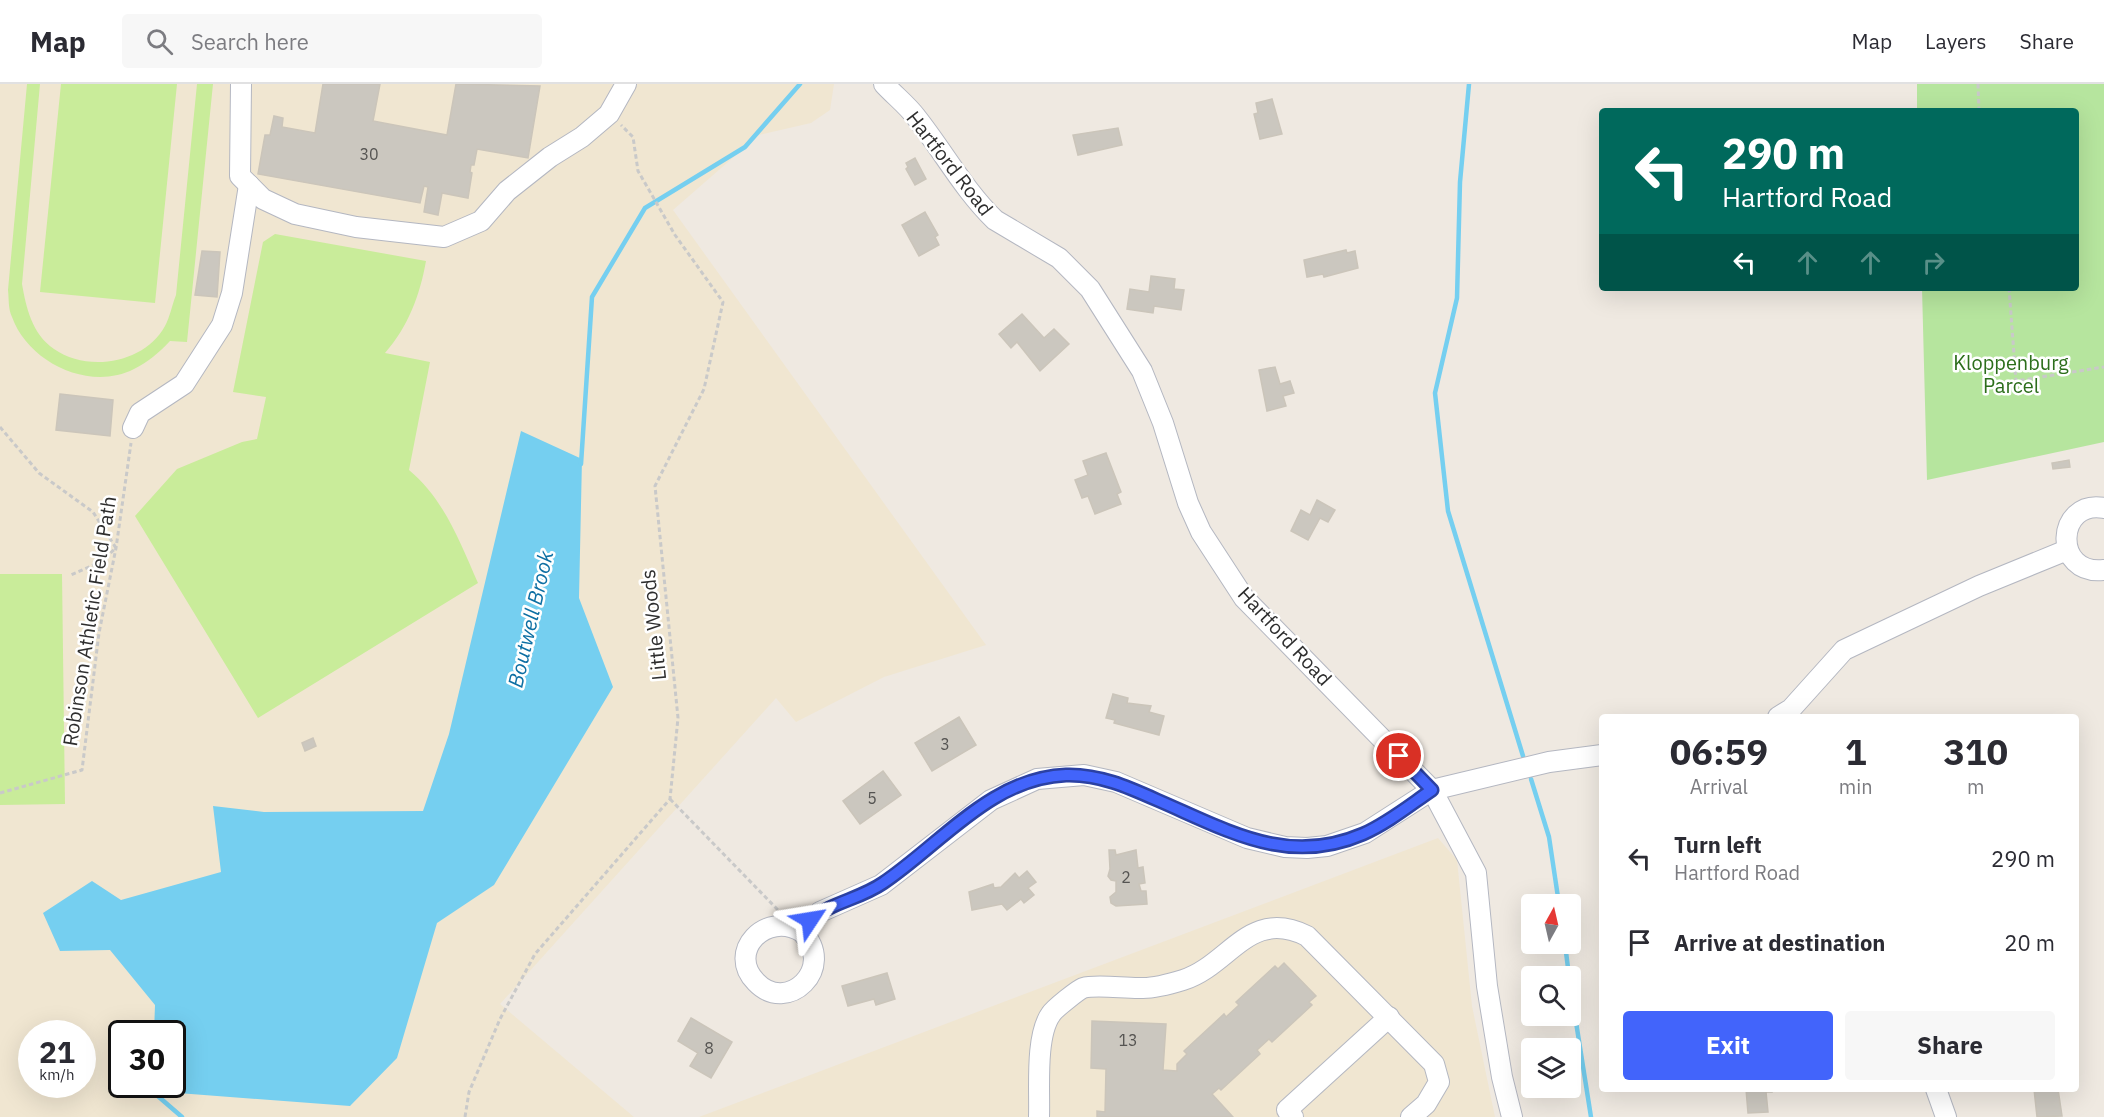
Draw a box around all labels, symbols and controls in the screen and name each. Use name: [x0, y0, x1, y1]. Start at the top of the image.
search box: [122, 14, 542, 68]
text: Map: [30, 23, 86, 60]
icon: search: [143, 25, 176, 58]
text: Search here: [191, 27, 309, 56]
text: Map: [1852, 27, 1892, 55]
text: Layers: [1925, 27, 1987, 55]
text: Share: [2020, 27, 2074, 55]
street label: Hartford Road: [901, 105, 999, 221]
text: 290 m: [1722, 126, 1845, 181]
icon: left: [1623, 132, 1701, 210]
house number: 30: [359, 144, 379, 164]
text: Hartford Road: [1722, 179, 1892, 214]
icon: left: [1728, 246, 1761, 279]
icon: ahead: [1791, 246, 1824, 279]
icon: ahead: [1854, 246, 1887, 279]
icon: right: [1917, 246, 1950, 279]
park label: Kloppenburg Parcel: [1953, 349, 2069, 399]
street label: Robinson Athletic Field Path: [56, 494, 122, 748]
water label: Boutwell Brook: [501, 547, 560, 690]
street label: Little Woods: [634, 568, 672, 682]
street label: Hartford Road: [1232, 581, 1338, 691]
text: 06:59: [1670, 728, 1768, 775]
text: 1: [1845, 728, 1867, 775]
text: 310: [1943, 728, 2008, 775]
pin: [1373, 730, 1424, 781]
house number: 3: [940, 734, 950, 754]
icon: arrive: [1382, 739, 1415, 772]
text: Arrival: [1690, 773, 1748, 800]
text: min: [1839, 773, 1873, 800]
text: m: [1967, 773, 1985, 800]
house number: 5: [867, 788, 877, 808]
text: Turn left: [1674, 830, 1762, 859]
icon: left: [1623, 842, 1656, 875]
text: 290 m: [1991, 844, 2055, 873]
text: Hartford Road: [1674, 859, 1800, 886]
house number: 2: [1121, 867, 1131, 887]
position arrow: [778, 888, 842, 952]
north arrow: [1521, 894, 1581, 954]
map controls: [1521, 894, 1581, 1098]
icon: arrive: [1623, 926, 1656, 959]
text: Arrive at destination: [1674, 928, 1885, 957]
text: 20 m: [2004, 928, 2055, 957]
button: search: [1521, 966, 1581, 1026]
button: Exit: [1623, 1011, 1833, 1080]
button: Share: [1845, 1011, 2055, 1080]
speed limit sign: 30: [108, 1020, 186, 1098]
house number: 13: [1118, 1030, 1138, 1050]
text: 21: [39, 1032, 75, 1071]
house number: 8: [704, 1038, 714, 1058]
button: layers: [1521, 1038, 1581, 1098]
text: km/h: [39, 1065, 75, 1084]

